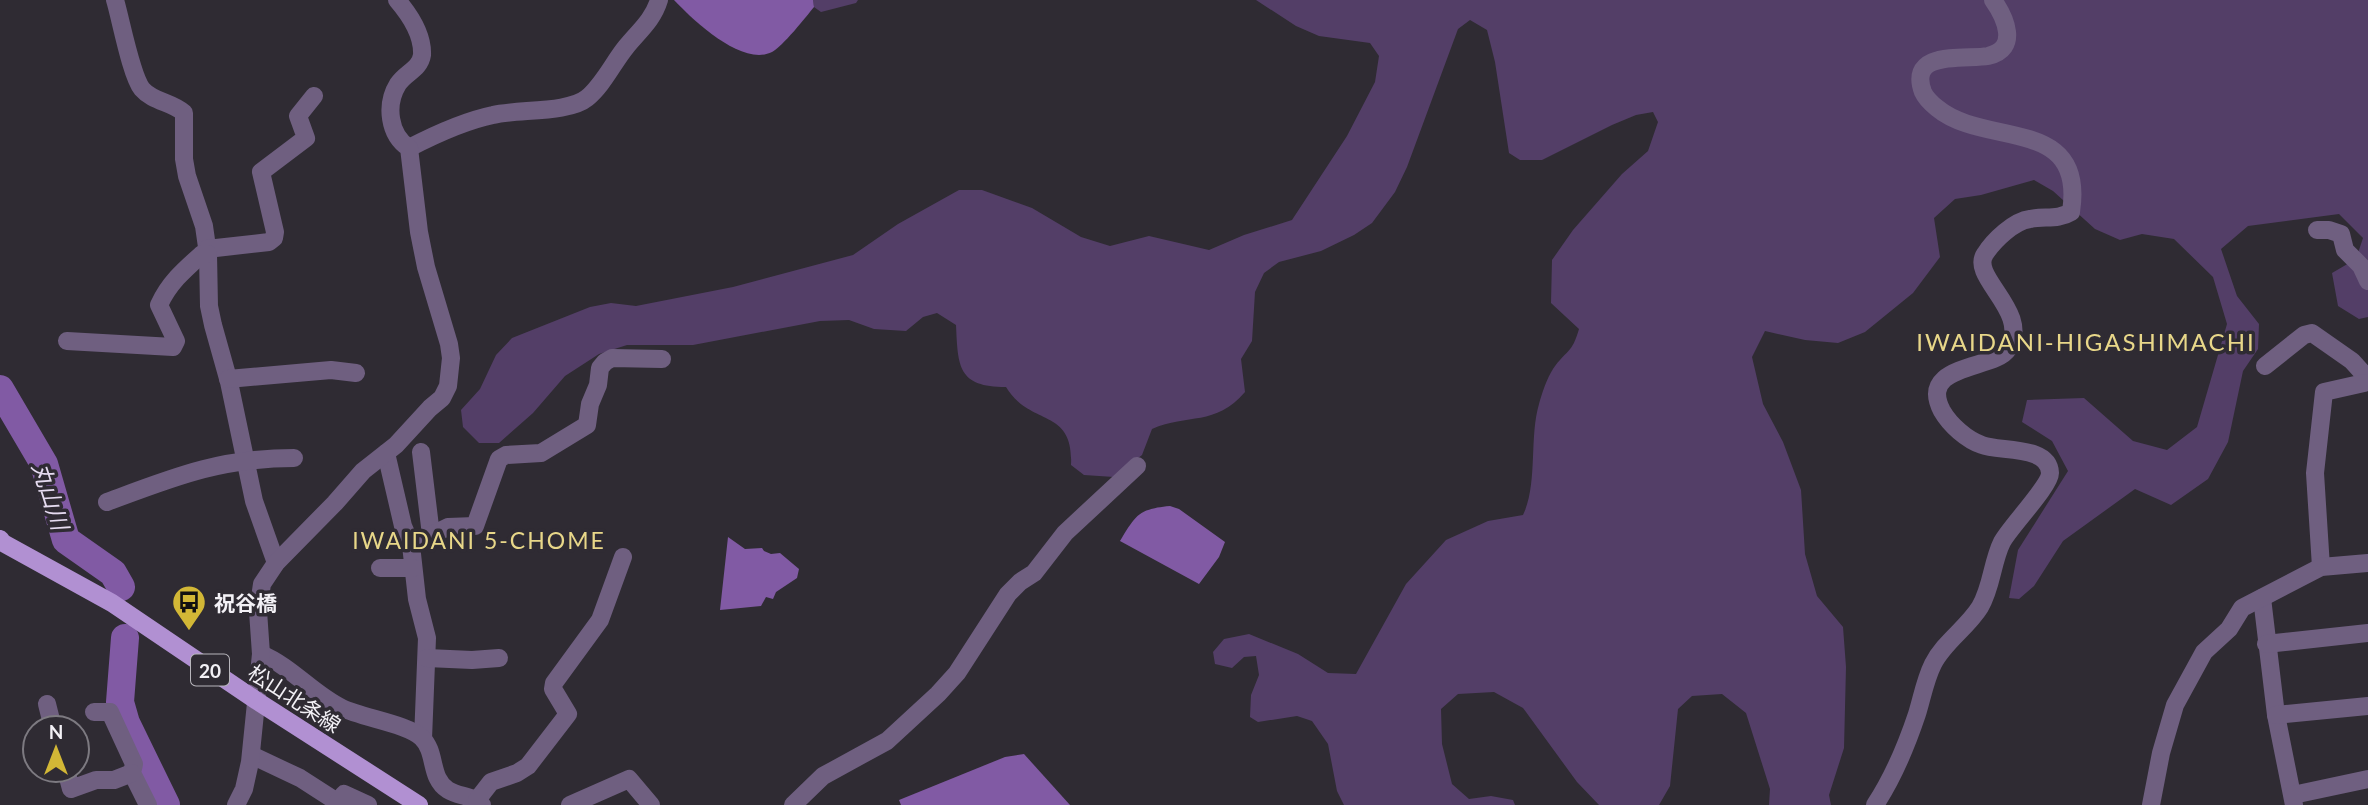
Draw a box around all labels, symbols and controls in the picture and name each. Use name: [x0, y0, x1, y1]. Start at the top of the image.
district label: IWAIDANI-HIGASHIMACHI: [1916, 327, 2256, 356]
water label: 丸山川: [27, 459, 76, 536]
district label: IWAIDANI 5-CHOME: [352, 526, 606, 554]
bus stop icon: 祝谷橋: [170, 583, 208, 632]
place label: 祝谷橋: [214, 590, 277, 615]
road number: 20: [191, 654, 229, 685]
street label: 松山北条線: [244, 659, 346, 737]
north arrow: [21, 714, 91, 784]
text: N: [49, 720, 63, 743]

